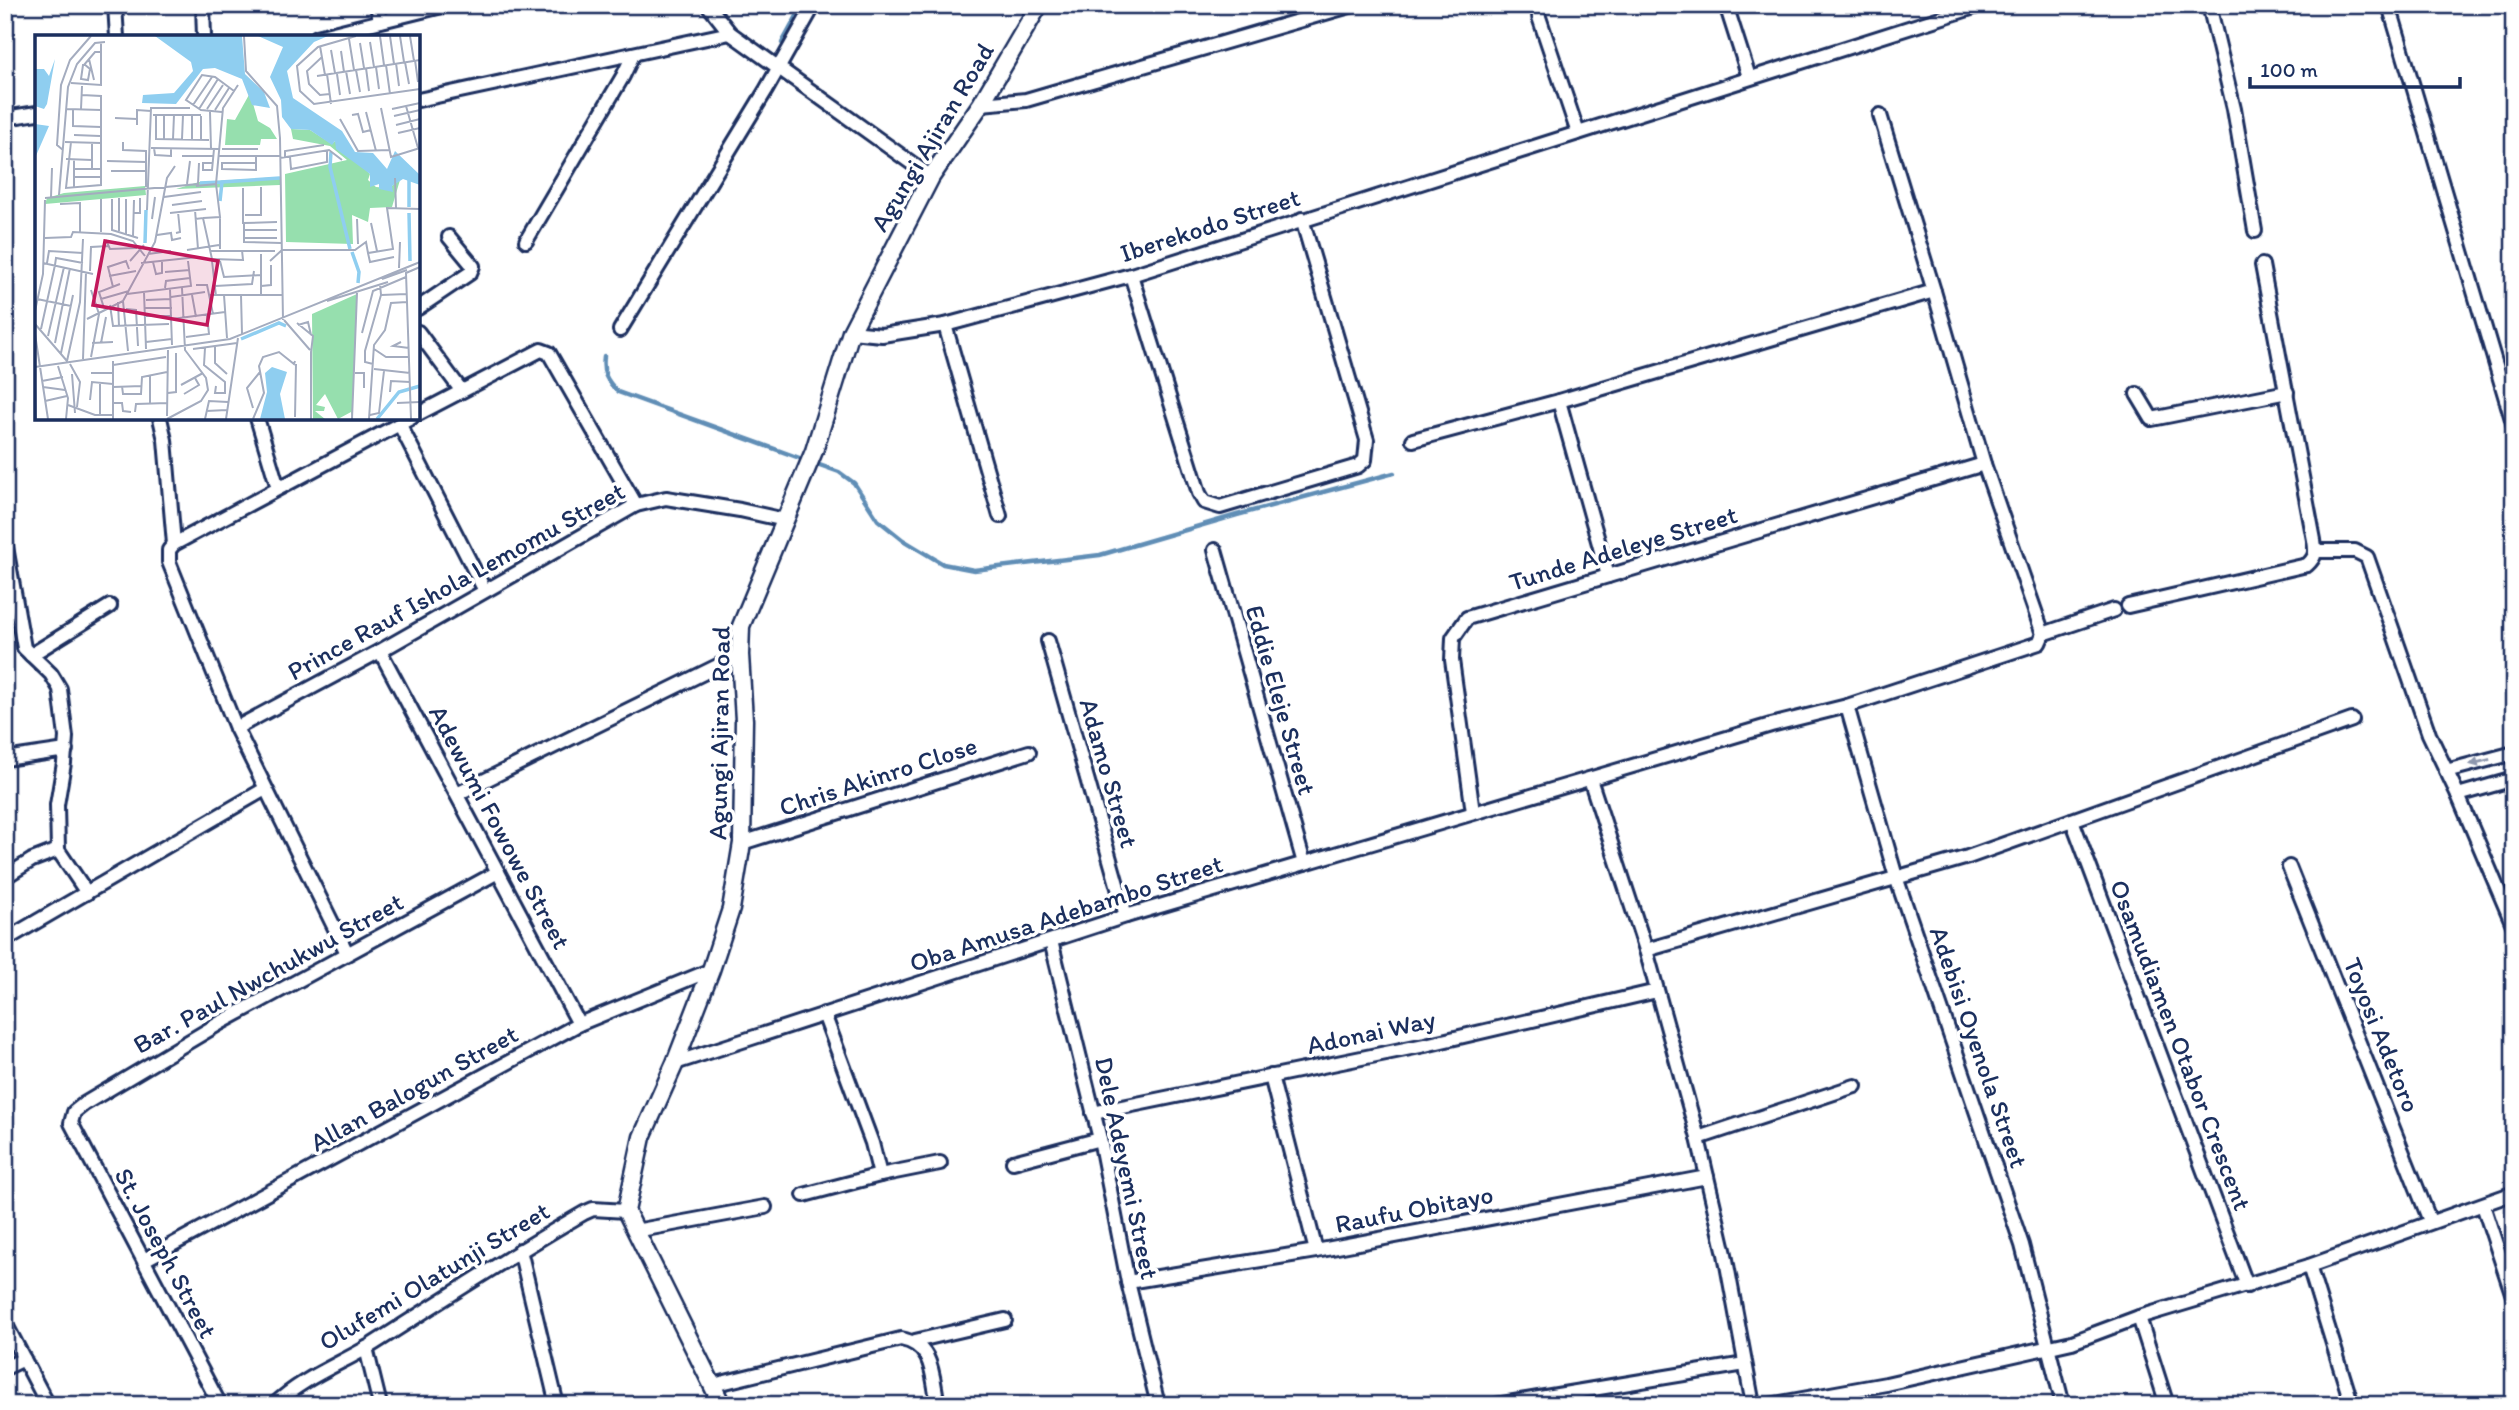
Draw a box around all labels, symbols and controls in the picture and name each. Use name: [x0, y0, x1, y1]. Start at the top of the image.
inset map: [35, 35, 420, 420]
street label: Agungi Ajiran Road: [863, 36, 1001, 237]
scale bar: [2250, 46, 2460, 90]
text: 100 m: [2260, 57, 2318, 82]
street label: Iberekodo Street: [1116, 181, 1304, 269]
street label: Prince Rauf Ishola Lemomu Street: [282, 475, 630, 687]
street label: Tunde Adeleye Street: [1505, 498, 1741, 598]
street label: Eddie Eleje Street: [1239, 601, 1323, 799]
street label: Agungi Ajiran Road: [701, 625, 737, 840]
street label: Adamo Street: [1072, 695, 1146, 852]
street label: Adewumi Fowowe Street: [422, 700, 578, 955]
street label: Chris Akinro Close: [775, 729, 981, 823]
one-way arrow: [2469, 757, 2491, 768]
street label: Oba Amusa Adebambo Street: [905, 847, 1227, 979]
street label: Osamudiamen Otabor Crescent: [2103, 875, 2259, 1215]
street label: Bar. Paul Nwchukwu Street: [127, 885, 409, 1061]
street label: Adebisi Oyenola Street: [1923, 922, 2035, 1172]
street label: Toyosi Adetoro: [2336, 953, 2428, 1117]
street label: Adonai Way: [1304, 1003, 1438, 1061]
street label: Allan Balogun Street: [304, 1017, 524, 1158]
street label: Dele Adeyemi Street: [1088, 1054, 1166, 1282]
street label: St. Joseph Street: [108, 1162, 225, 1344]
street label: Raufu Obitayo: [1332, 1178, 1496, 1240]
street label: Olufemi Olatunji Street: [313, 1194, 555, 1358]

